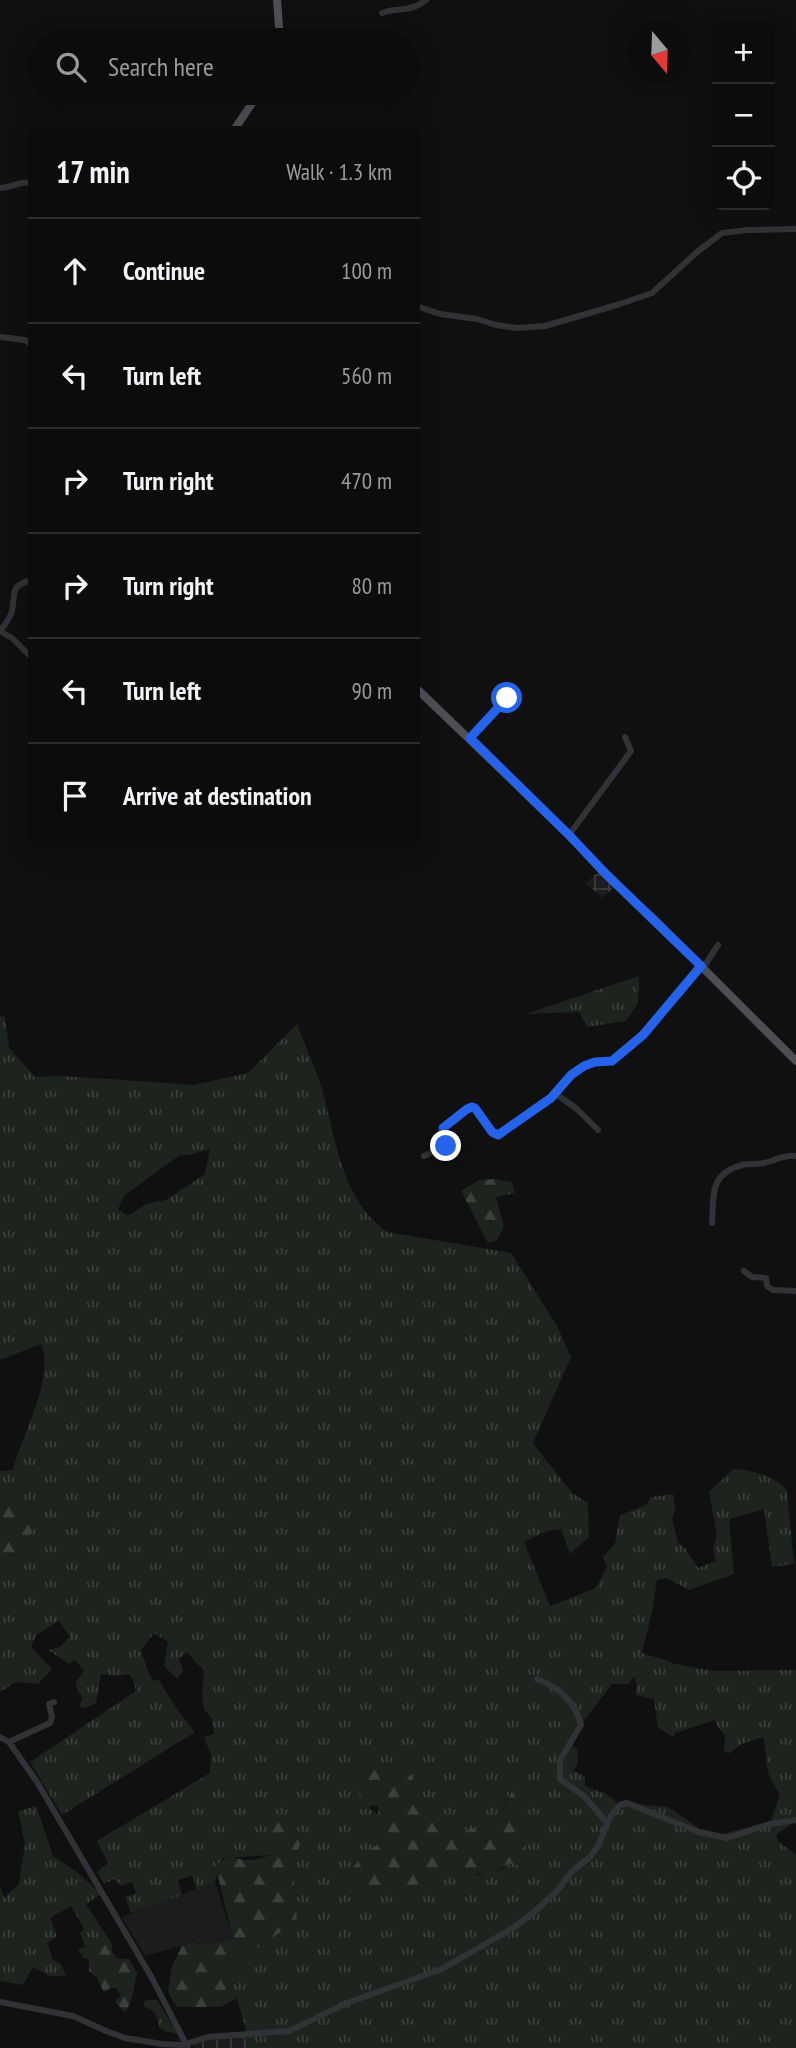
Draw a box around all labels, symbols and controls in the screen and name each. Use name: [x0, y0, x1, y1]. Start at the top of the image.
north arrow: [628, 21, 691, 84]
map controls: [712, 21, 775, 210]
button: +: [712, 21, 775, 84]
search box: [28, 28, 420, 105]
icon: search: [52, 48, 90, 86]
text: Search here: [108, 50, 214, 83]
button: −: [712, 84, 775, 147]
button: locate: [712, 147, 775, 210]
text: 17 min: [56, 152, 130, 191]
text: Walk · 1.3 km: [286, 157, 392, 186]
icon: ahead: [56, 252, 94, 290]
text: Continue: [123, 254, 205, 287]
text: 100 m: [341, 256, 392, 285]
icon: left: [56, 357, 94, 395]
text: Turn left: [123, 359, 201, 392]
text: 560 m: [341, 361, 392, 390]
icon: right: [56, 462, 94, 500]
text: Turn right: [123, 464, 214, 497]
text: 470 m: [341, 466, 392, 495]
icon: right: [56, 567, 94, 605]
text: Turn right: [123, 569, 214, 602]
text: 80 m: [351, 571, 392, 600]
icon: left: [56, 672, 94, 710]
text: Turn left: [123, 674, 201, 707]
text: 90 m: [351, 676, 392, 705]
route start: [491, 682, 522, 713]
icon: arrive: [56, 777, 94, 815]
text: Arrive at destination: [123, 779, 312, 812]
route end: [430, 1130, 461, 1161]

